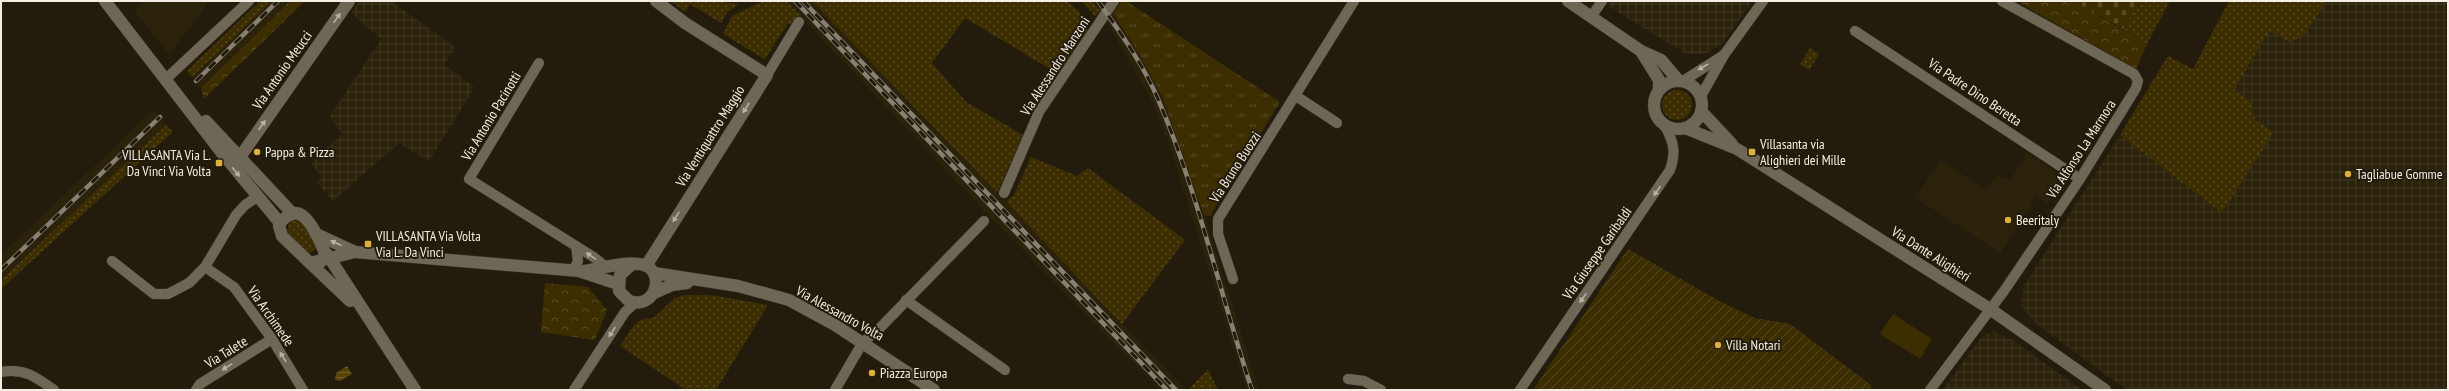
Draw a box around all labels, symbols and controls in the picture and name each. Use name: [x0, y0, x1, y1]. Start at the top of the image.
one-way arrow: [333, 13, 341, 24]
street label: Via Alessandro Manzoni: [1016, 13, 1094, 120]
street label: Via Antonio Meucci: [248, 27, 316, 114]
street label: Via Padre Dino Beretta: [1924, 53, 2025, 130]
one-way arrow: [1697, 63, 1709, 70]
street label: Via Antonio Pacinotti: [457, 68, 525, 165]
street label: Via Ventiquattro Maggio: [671, 82, 748, 191]
street label: Via Alfonso La Marmora: [2042, 96, 2120, 203]
one-way arrow: [742, 103, 750, 113]
one-way arrow: [258, 119, 266, 130]
street label: Via Bruno Buozzi: [1205, 128, 1265, 207]
place label: Villasanta via Alighieri dei Mille: [1759, 135, 1846, 169]
place label: Pappa & Pizza: [265, 143, 334, 161]
place label: VILLASANTA Via L. Da Vinci Via Volta: [121, 146, 211, 180]
marker: Pappa & Pizza: [252, 147, 262, 157]
marker: Villasanta via Alighieri dei Mille: [1747, 147, 1757, 157]
marker: VILLASANTA Via L. Da Vinci Via Volta: [214, 158, 224, 168]
place label: Tagliabue Gomme: [2356, 165, 2443, 183]
one-way arrow: [232, 166, 241, 177]
marker: Tagliabue Gomme: [2343, 169, 2353, 179]
one-way arrow: [1653, 186, 1661, 196]
street label: Via Giuseppe Garibaldi: [1558, 203, 1636, 304]
place label: Beeritaly: [2016, 211, 2060, 229]
one-way arrow: [673, 212, 680, 223]
marker: Beeritaly: [2003, 215, 2013, 225]
street label: Via Dante Alighieri: [1887, 222, 1974, 286]
place label: VILLASANTA Via Volta Via L. Da Vinci: [375, 227, 481, 261]
marker: VILLASANTA Via Volta Via L. Da Vinci: [363, 239, 373, 249]
one-way arrow: [330, 240, 341, 246]
one-way arrow: [586, 252, 597, 260]
street label: Via Alessandro Volta: [792, 281, 887, 345]
street label: Via Archimede: [243, 282, 298, 350]
one-way arrow: [1580, 292, 1587, 304]
one-way arrow: [608, 327, 616, 337]
street label: Via Talete: [200, 332, 251, 373]
place label: Villa Notari: [1725, 336, 1781, 354]
marker: Villa Notari: [1713, 340, 1723, 350]
one-way arrow: [279, 352, 287, 362]
one-way arrow: [222, 363, 232, 371]
place label: Piazza Europa: [880, 364, 947, 382]
marker: Piazza Europa: [867, 368, 877, 378]

